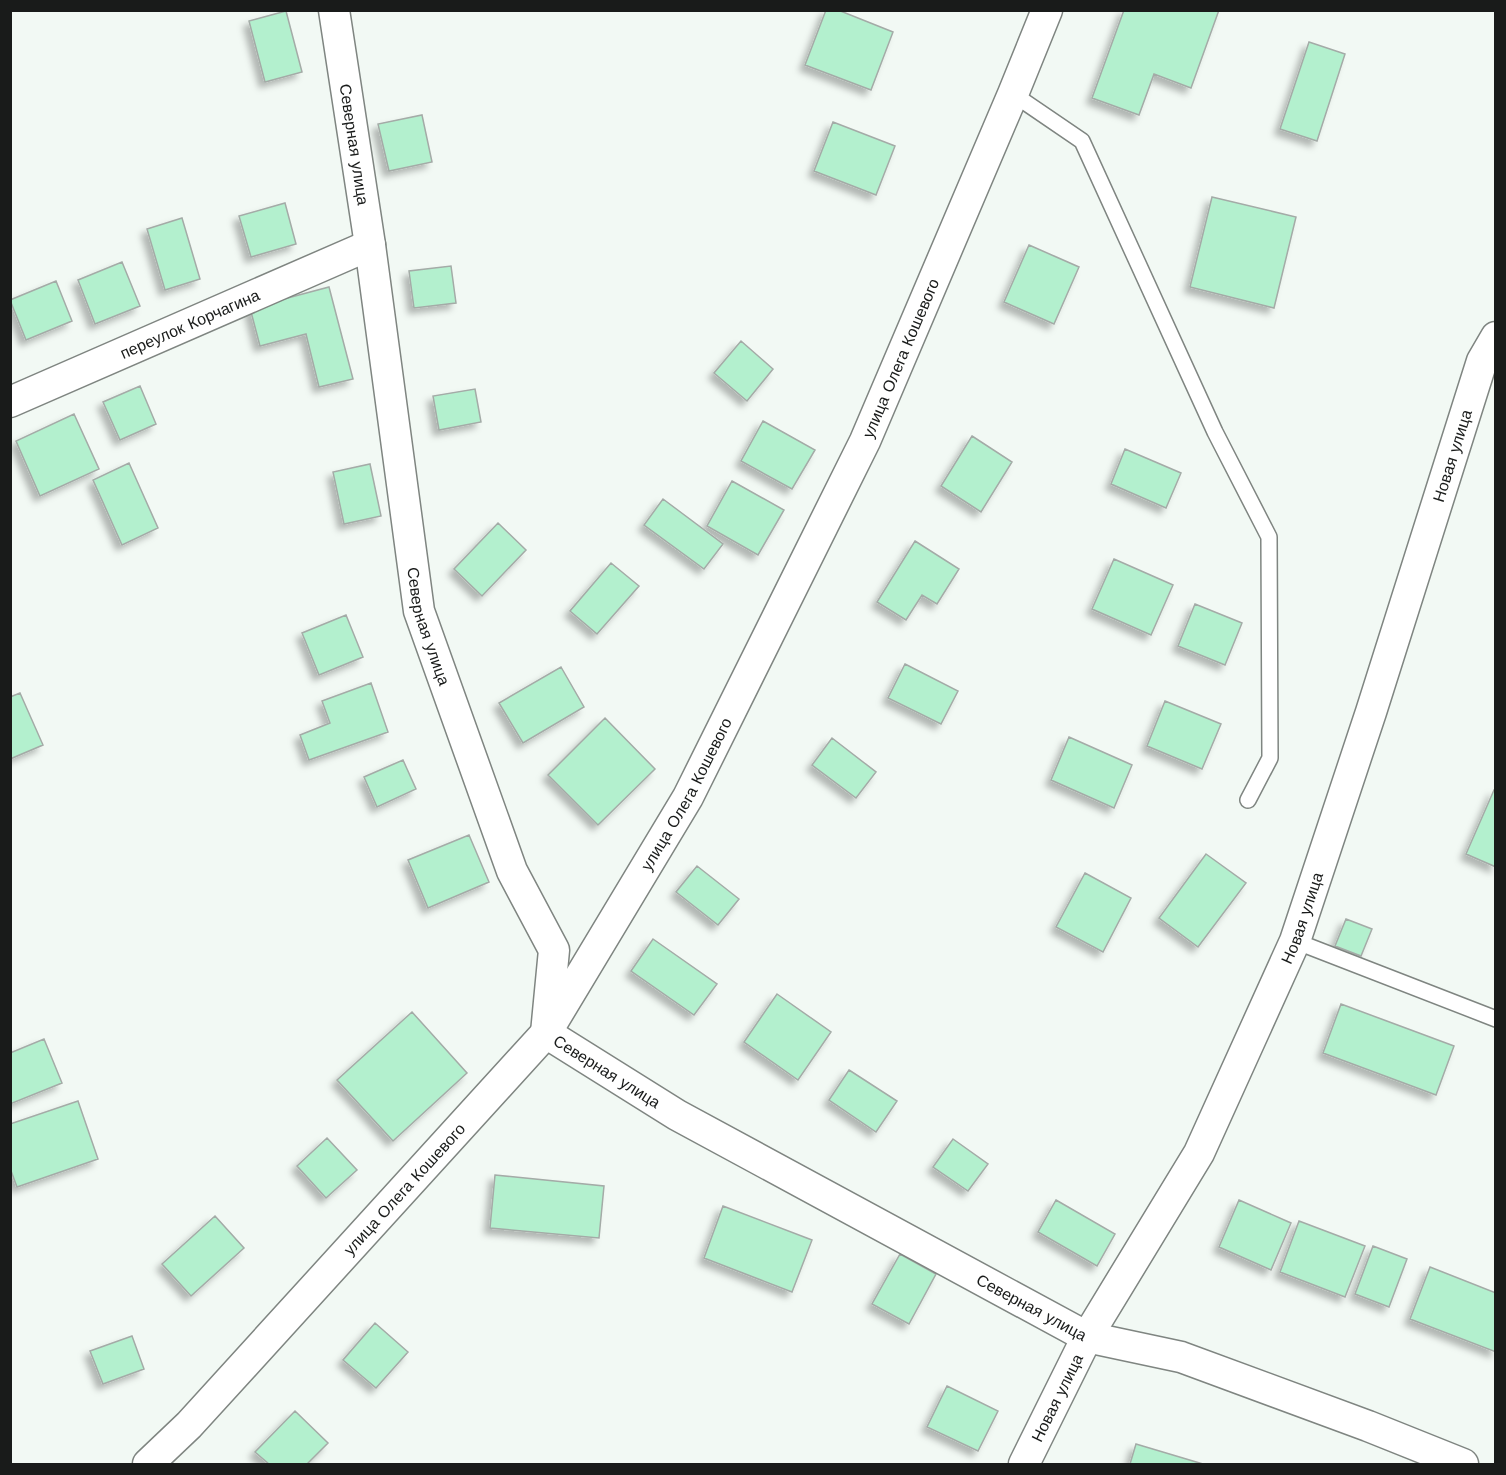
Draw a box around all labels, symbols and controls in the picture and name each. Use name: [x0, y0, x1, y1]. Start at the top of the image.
street label: Северная улица: [336, 82, 373, 207]
street label: улица Олега Кошевого: [858, 275, 943, 441]
street label: переулок Корчагина: [117, 285, 262, 362]
street label: Новая улица: [1429, 407, 1476, 504]
street label: Северная улица: [404, 566, 454, 688]
street label: улица Олега Кошевого: [637, 714, 736, 874]
street label: Новая улица: [1277, 870, 1327, 967]
street label: Северная улица: [550, 1031, 664, 1112]
street label: улица Олега Кошевого: [339, 1119, 469, 1259]
street label: Северная улица: [973, 1270, 1090, 1345]
street label: Новая улица: [1027, 1350, 1087, 1445]

